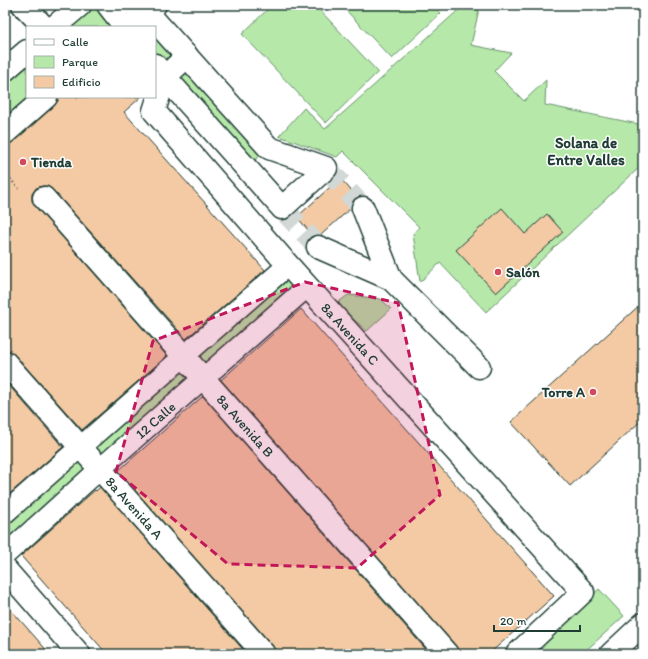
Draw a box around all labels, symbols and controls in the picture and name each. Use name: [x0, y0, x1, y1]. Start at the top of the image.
legend: [26, 26, 156, 98]
text: Calle: [62, 35, 89, 49]
text: Parque: [62, 55, 98, 69]
text: Edificio: [62, 75, 101, 89]
district label: Solana de Entre Valles: [547, 134, 625, 169]
place label: Tienda: [30, 154, 72, 171]
marker: Tienda: [18, 157, 28, 167]
place label: Salón: [506, 264, 540, 281]
marker: Salón: [493, 267, 503, 277]
street label: 8a Avenida C: [317, 299, 382, 369]
place label: Torre A: [541, 384, 586, 401]
marker: Torre A: [588, 387, 598, 397]
street label: 8a Avenida B: [213, 391, 277, 461]
street label: 12 Calle: [132, 398, 180, 443]
street label: 8a Avenida A: [102, 473, 166, 543]
scale bar: [494, 607, 580, 633]
text: 20 m: [500, 614, 527, 628]

